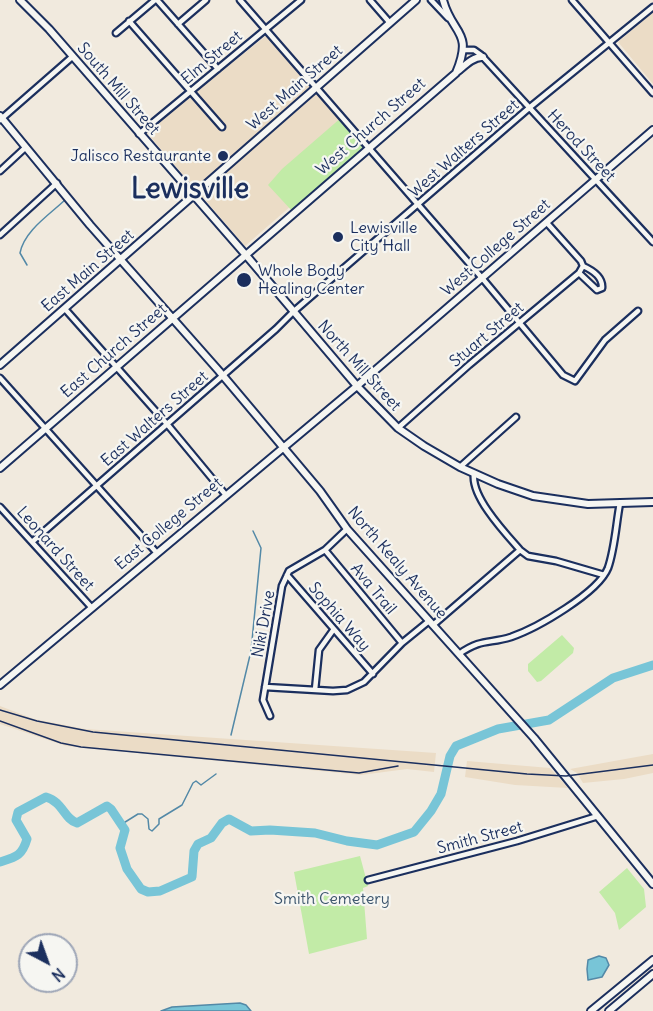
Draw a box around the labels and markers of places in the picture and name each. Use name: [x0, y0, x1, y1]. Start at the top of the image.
place label: Jalisco Restaurante: [71, 146, 211, 166]
marker: Jalisco Restaurante: [216, 149, 230, 163]
place label: Lewisville City Hall: [350, 218, 417, 256]
marker: Lewisville City Hall: [331, 230, 345, 244]
place label: Whole Body Healing Center: [258, 261, 365, 299]
marker: Whole Body Healing Center: [235, 271, 253, 289]

